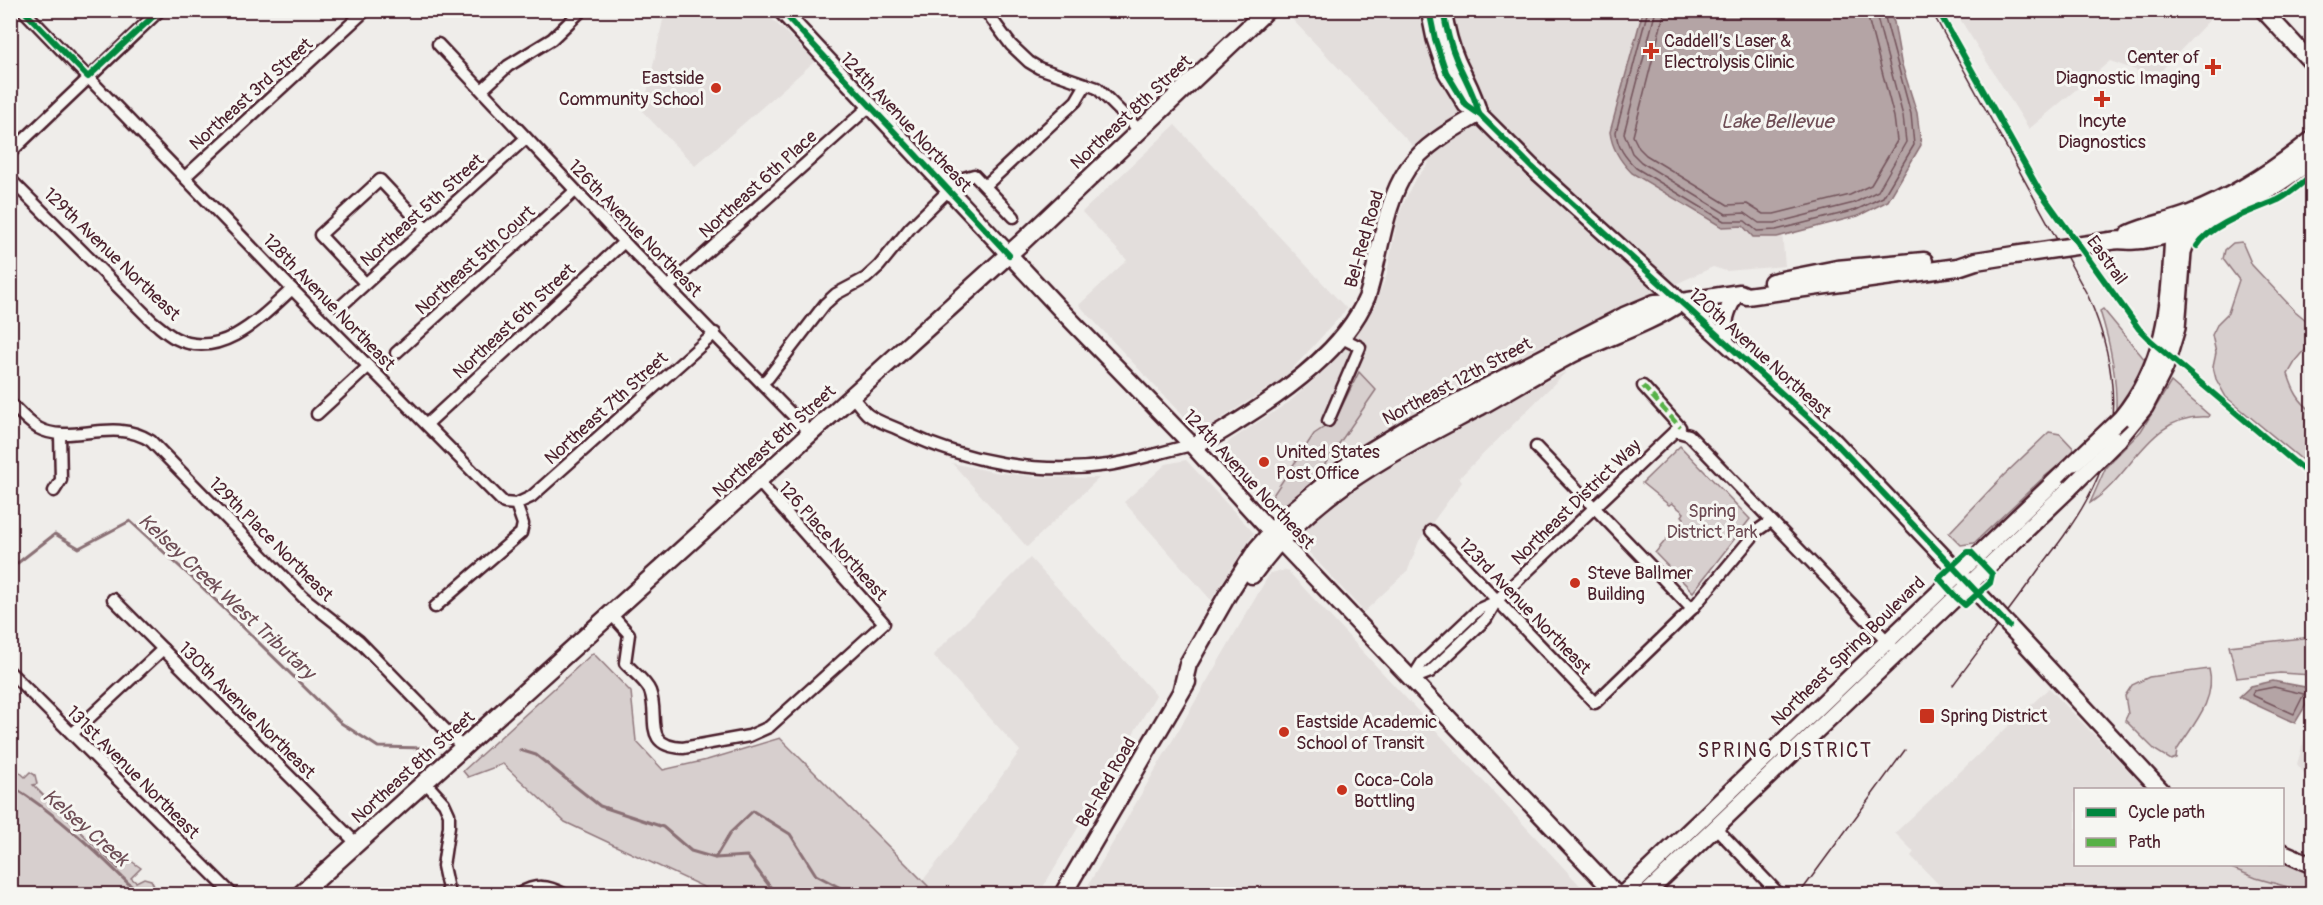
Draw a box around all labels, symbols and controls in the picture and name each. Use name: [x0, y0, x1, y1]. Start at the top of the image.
place label: Caddell’s Laser & Electrolysis Clinic: [1664, 30, 1795, 74]
street label: Northeast 3rd Street: [185, 32, 318, 156]
marker: Caddell’s Laser & Electrolysis Clinic: [1642, 42, 1660, 60]
place label: Center of Diagnostic Imaging: [2056, 46, 2201, 90]
street label: 124th Avenue Northeast: [835, 48, 977, 198]
street label: Northeast 8th Street: [1066, 50, 1197, 175]
marker: Center of Diagnostic Imaging: [2204, 58, 2222, 76]
place label: Eastside Community School: [559, 67, 704, 111]
marker: Eastside Community School: [709, 81, 723, 95]
marker: Incyte Diagnostics: [2093, 90, 2111, 108]
water label: Lake Bellevue: [1721, 109, 1835, 134]
place label: Incyte Diagnostics: [2058, 110, 2146, 154]
street label: Northeast 6th Place: [694, 125, 822, 243]
street label: Northeast 5th Street: [356, 148, 490, 272]
street label: 126th Avenue Northeast: [563, 155, 707, 303]
street label: 129th Avenue Northeast: [38, 183, 186, 326]
street label: Bel-Red Road: [1340, 188, 1389, 291]
street label: Northeast 5th Court: [411, 200, 541, 320]
street label: 128th Avenue Northeast: [257, 229, 400, 376]
street label: Eastrail: [2081, 231, 2132, 289]
street label: Northeast 6th Street: [448, 258, 581, 384]
street label: 120th Avenue Northeast: [1683, 283, 1837, 424]
street label: Northeast 12th Street: [1379, 332, 1537, 431]
street label: Northeast 7th Street: [540, 346, 673, 470]
street label: Northeast 8th Street: [708, 380, 841, 503]
street label: 124th Avenue Northeast: [1178, 405, 1320, 555]
street label: Northeast District Way: [1507, 434, 1646, 570]
place label: United States Post Office: [1276, 441, 1380, 485]
marker: United States Post Office: [1257, 455, 1271, 469]
street label: 129th Place Northeast: [203, 472, 338, 607]
street label: 126 Place Northeast: [773, 477, 893, 606]
park label: Spring District Park: [1666, 500, 1758, 544]
water label: Kelsey Creek West Tributary: [133, 508, 322, 686]
street label: 123rd Avenue Northeast: [1453, 533, 1596, 680]
place label: Steve Ballmer Building: [1587, 562, 1693, 606]
street label: Northeast Spring Boulevard: [1766, 572, 1930, 731]
marker: Steve Ballmer Building: [1568, 576, 1582, 590]
street label: 130th Avenue Northeast: [173, 637, 321, 784]
street label: 131st Avenue Northeast: [61, 701, 205, 844]
place label: Spring District: [1940, 705, 2048, 728]
street label: Northeast 8th Street: [347, 706, 480, 829]
marker: Spring District: [1918, 707, 1936, 725]
place label: Eastside Academic School of Transit: [1296, 711, 1437, 755]
marker: Eastside Academic School of Transit: [1277, 725, 1291, 739]
street label: Bel-Red Road: [1071, 733, 1141, 831]
district label: SPRING DISTRICT: [1697, 738, 1873, 763]
place label: Coca-Cola Bottling: [1354, 769, 1433, 813]
water label: Kelsey Creek: [38, 783, 135, 873]
marker: Coca-Cola Bottling: [1335, 783, 1349, 797]
legend: [2074, 788, 2284, 866]
text: Cycle path: [2128, 801, 2205, 824]
text: Path: [2128, 831, 2161, 854]

